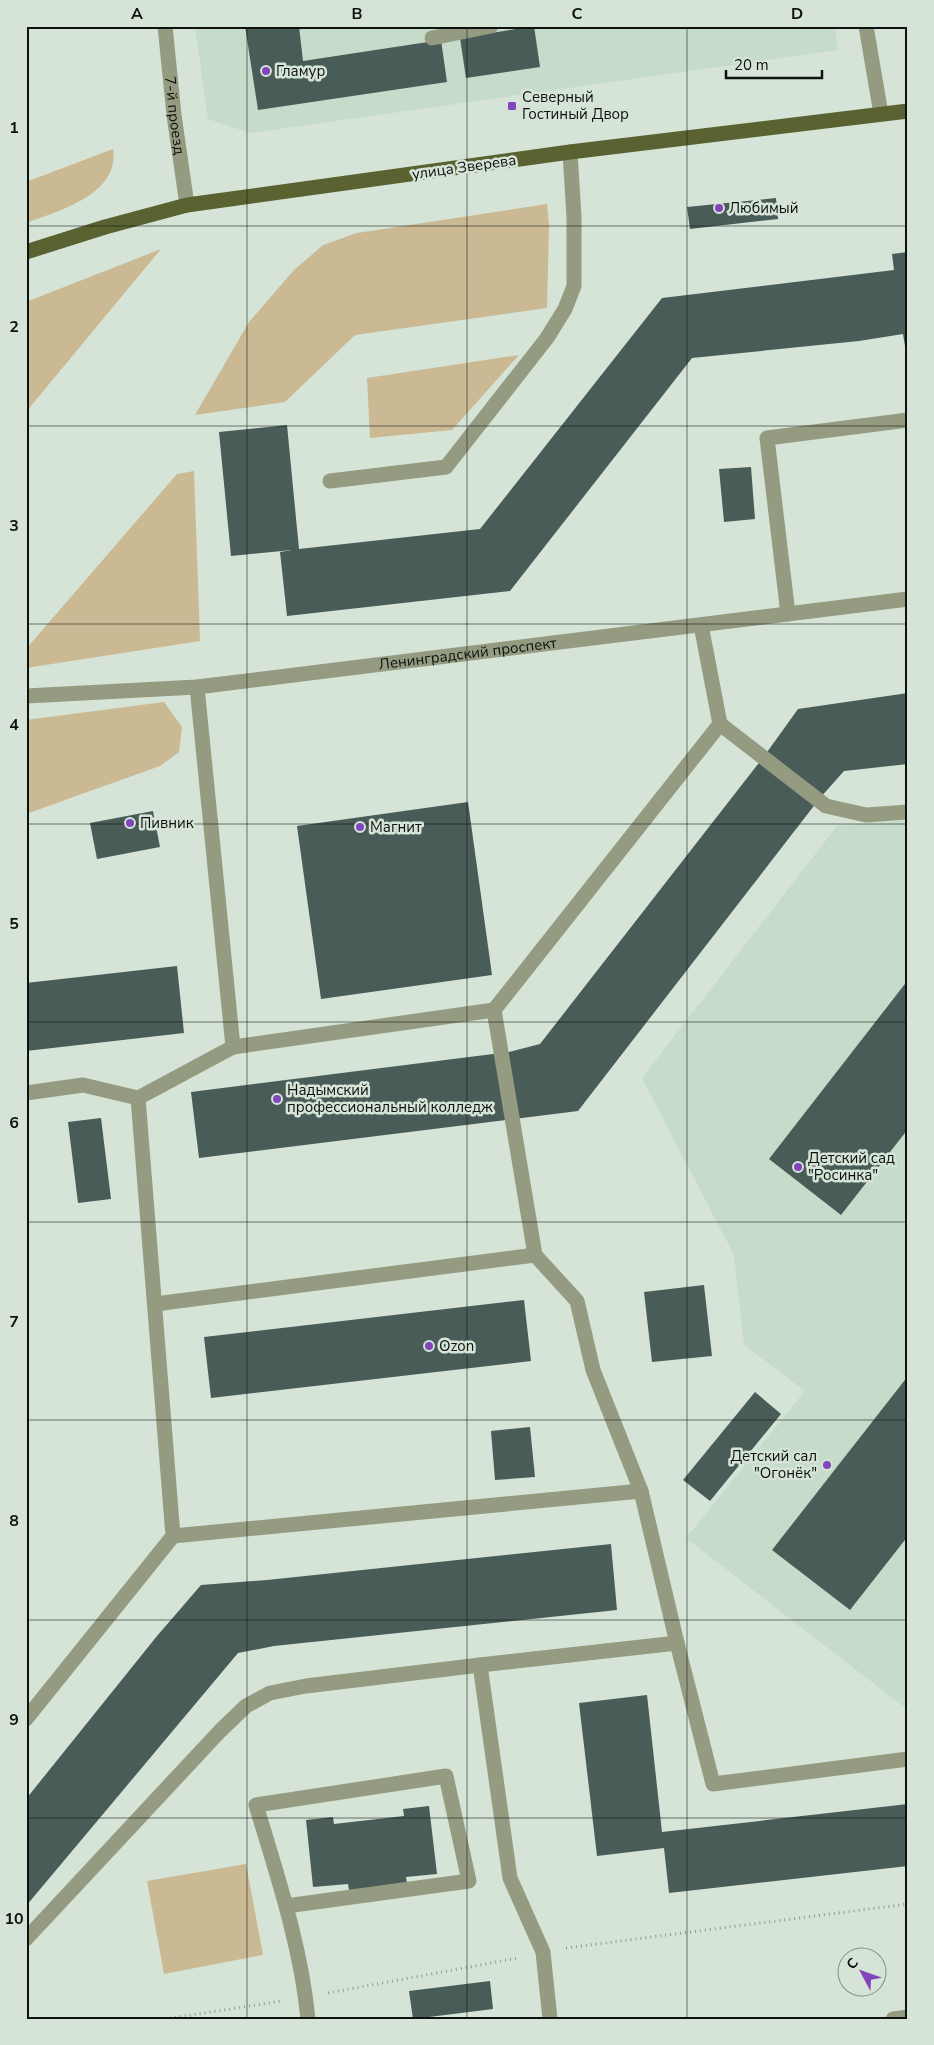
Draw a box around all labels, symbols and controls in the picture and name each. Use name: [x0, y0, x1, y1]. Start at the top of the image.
text: A: [131, 3, 143, 25]
text: B: [351, 3, 363, 25]
text: C: [572, 3, 583, 25]
text: D: [791, 3, 803, 25]
scale bar: [726, 48, 823, 80]
text: 20 m: [734, 55, 769, 75]
place label: Гламур: [276, 61, 325, 81]
marker: Гламур: [260, 65, 272, 77]
street label: 7-й проезд: [160, 75, 190, 156]
place label: Северный Гостиный Двор: [522, 87, 629, 124]
marker: Северный Гостиный Двор: [506, 100, 518, 112]
text: 1: [9, 117, 19, 139]
street label: улица Зверева: [411, 150, 517, 184]
place label: Любимый: [729, 198, 799, 218]
marker: Любимый: [713, 202, 725, 214]
text: 2: [9, 316, 19, 338]
text: 3: [9, 515, 19, 537]
street label: Ленинградский проспект: [378, 633, 558, 674]
text: 4: [9, 714, 19, 736]
place label: Пивник: [140, 813, 194, 833]
marker: Пивник: [124, 817, 136, 829]
place label: Магнит: [370, 817, 422, 837]
marker: Магнит: [354, 821, 366, 833]
text: 5: [9, 913, 19, 935]
place label: Надымский профессиональный колледж: [287, 1080, 493, 1117]
marker: Надымский профессиональный колледж: [271, 1093, 283, 1105]
text: 6: [9, 1112, 19, 1134]
place label: Детский сад "Росинка": [808, 1148, 895, 1185]
marker: Детский сад "Росинка": [792, 1161, 804, 1173]
text: 7: [9, 1311, 19, 1333]
place label: Ozon: [439, 1336, 474, 1356]
marker: Ozon: [423, 1340, 435, 1352]
place label: Детский сал "Огонёк": [730, 1446, 817, 1483]
marker: Детский сал "Огонёк": [821, 1459, 833, 1471]
text: 8: [9, 1510, 19, 1532]
text: 9: [9, 1709, 19, 1731]
text: 10: [4, 1908, 24, 1930]
north arrow: [836, 1948, 886, 1998]
text: С: [842, 1954, 863, 1974]

